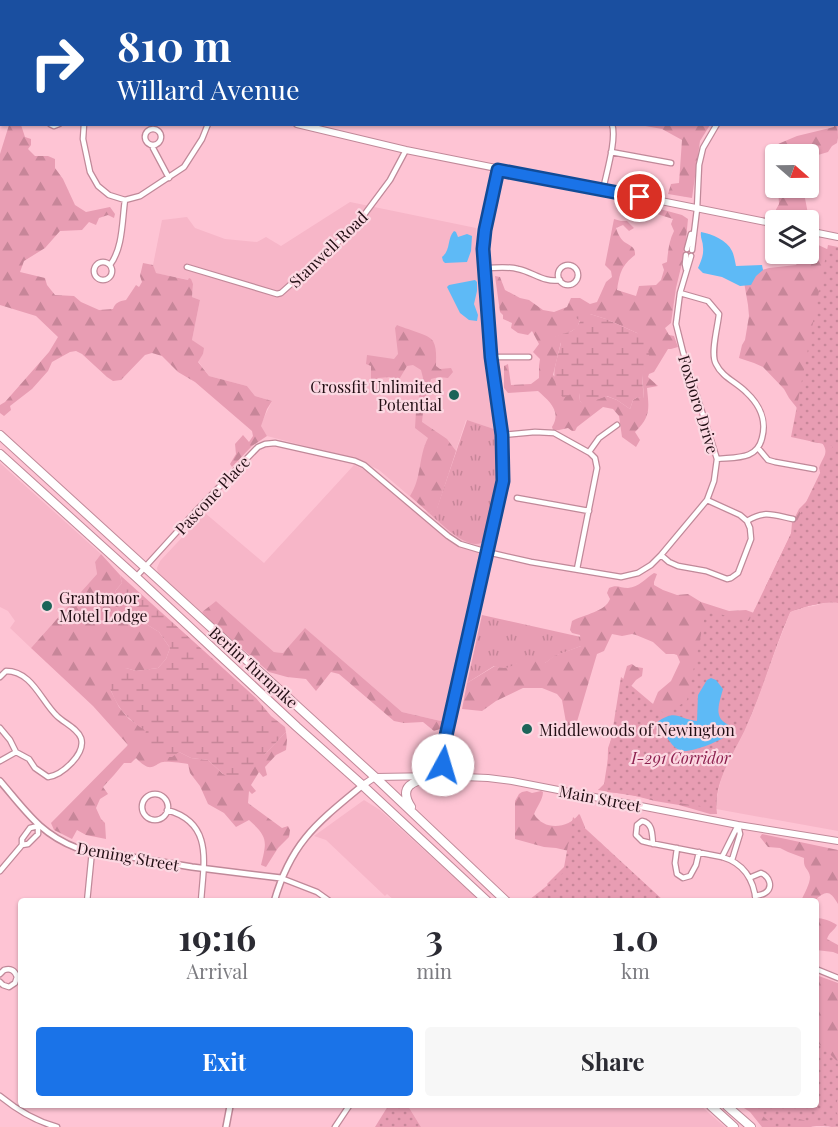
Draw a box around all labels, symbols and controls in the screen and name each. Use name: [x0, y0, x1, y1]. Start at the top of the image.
text: 810 m: [117, 17, 232, 73]
icon: right: [18, 24, 96, 102]
text: Willard Avenue: [117, 71, 300, 107]
north arrow: [765, 144, 819, 198]
map controls: [765, 144, 819, 264]
pin: [614, 171, 665, 222]
icon: arrive: [623, 180, 656, 213]
street label: Stanwell Road: [284, 206, 372, 292]
button: layers: [765, 210, 819, 264]
street label: Foxboro Drive: [674, 352, 724, 456]
place label: Crossfit Unlimited Potential: [310, 376, 442, 415]
marker: Crossfit Unlimited Potential: [447, 388, 461, 402]
street label: Pascone Place: [170, 451, 254, 539]
place label: Grantmoor Motel Lodge: [59, 587, 148, 626]
marker: Grantmoor Motel Lodge: [40, 599, 54, 613]
street label: Berlin Turnpike: [205, 622, 303, 712]
place label: Middlewoods of Newington: [539, 719, 735, 740]
marker: Middlewoods of Newington: [520, 722, 534, 736]
position arrow: [411, 733, 475, 797]
park label: I-291 Corridor: [630, 747, 732, 768]
street label: Main Street: [557, 780, 643, 816]
street label: Deming Street: [75, 837, 181, 875]
text: 19:16: [178, 912, 256, 960]
text: 3: [425, 912, 443, 960]
text: 1.0: [612, 912, 659, 960]
text: Arrival: [186, 957, 248, 984]
text: min: [416, 957, 452, 984]
text: km: [621, 957, 650, 984]
button: Exit: [36, 1027, 413, 1096]
button: Share: [425, 1027, 801, 1096]

